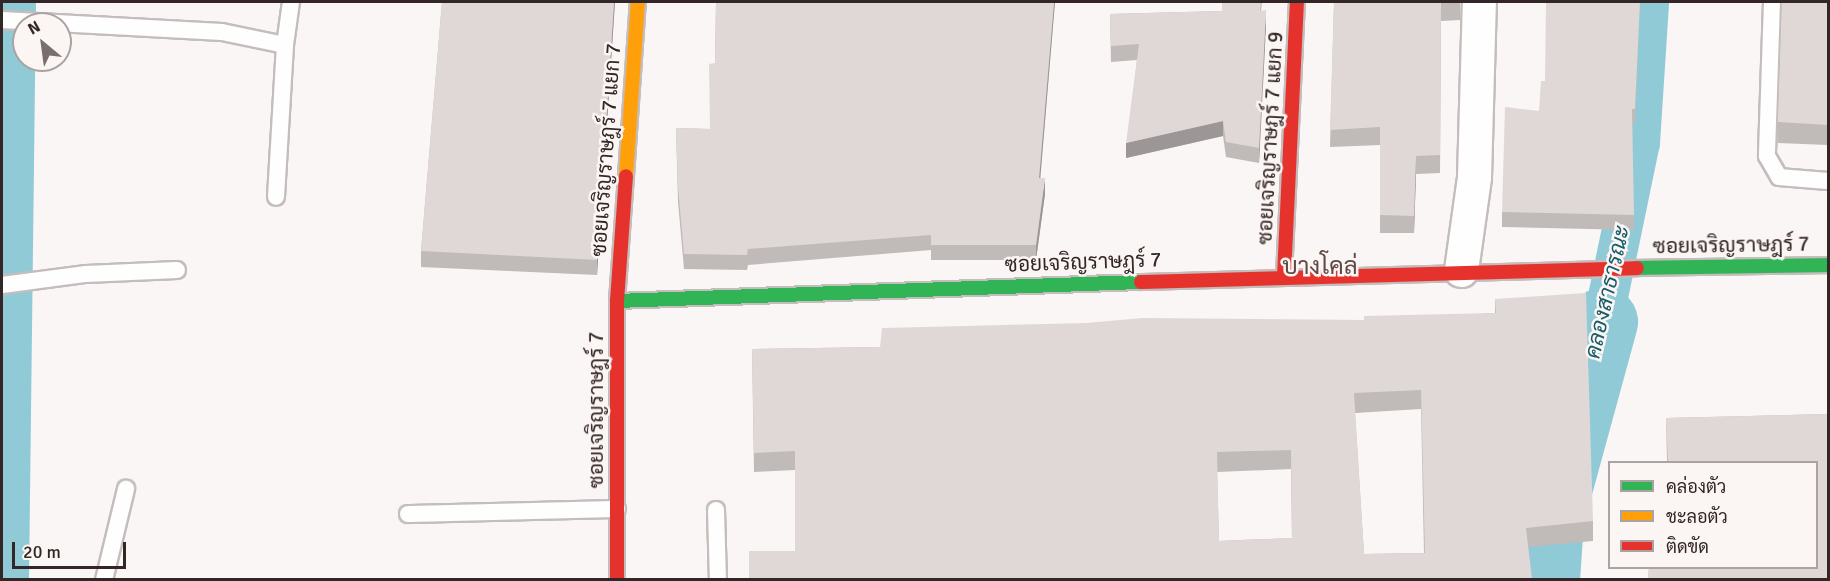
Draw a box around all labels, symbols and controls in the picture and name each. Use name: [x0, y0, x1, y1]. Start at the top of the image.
north arrow: [12, 12, 72, 72]
text: N: [25, 17, 44, 39]
street label: ซอยเจริญราษฎร์ 7 แยก 9: [1252, 31, 1288, 245]
street label: ซอยเจริญราษฎร์ 7 แยก 7: [586, 43, 626, 257]
water label: คลองสาธารณะ: [1579, 223, 1635, 361]
street label: ซอยเจริญราษฎร์ 7: [1652, 231, 1810, 259]
street label: ซอยเจริญราษฎร์ 7: [1004, 247, 1162, 277]
district label: บางโคล่: [1282, 253, 1358, 281]
street label: ซอยเจริญราษฎร์ 7: [583, 332, 609, 488]
legend: [1608, 461, 1818, 569]
text: คล่องตัว: [1666, 476, 1726, 498]
text: ชะลอตัว: [1666, 506, 1728, 528]
scale bar: [15, 530, 129, 568]
text: ติดขัด: [1666, 536, 1709, 558]
text: 20 m: [23, 541, 61, 563]

